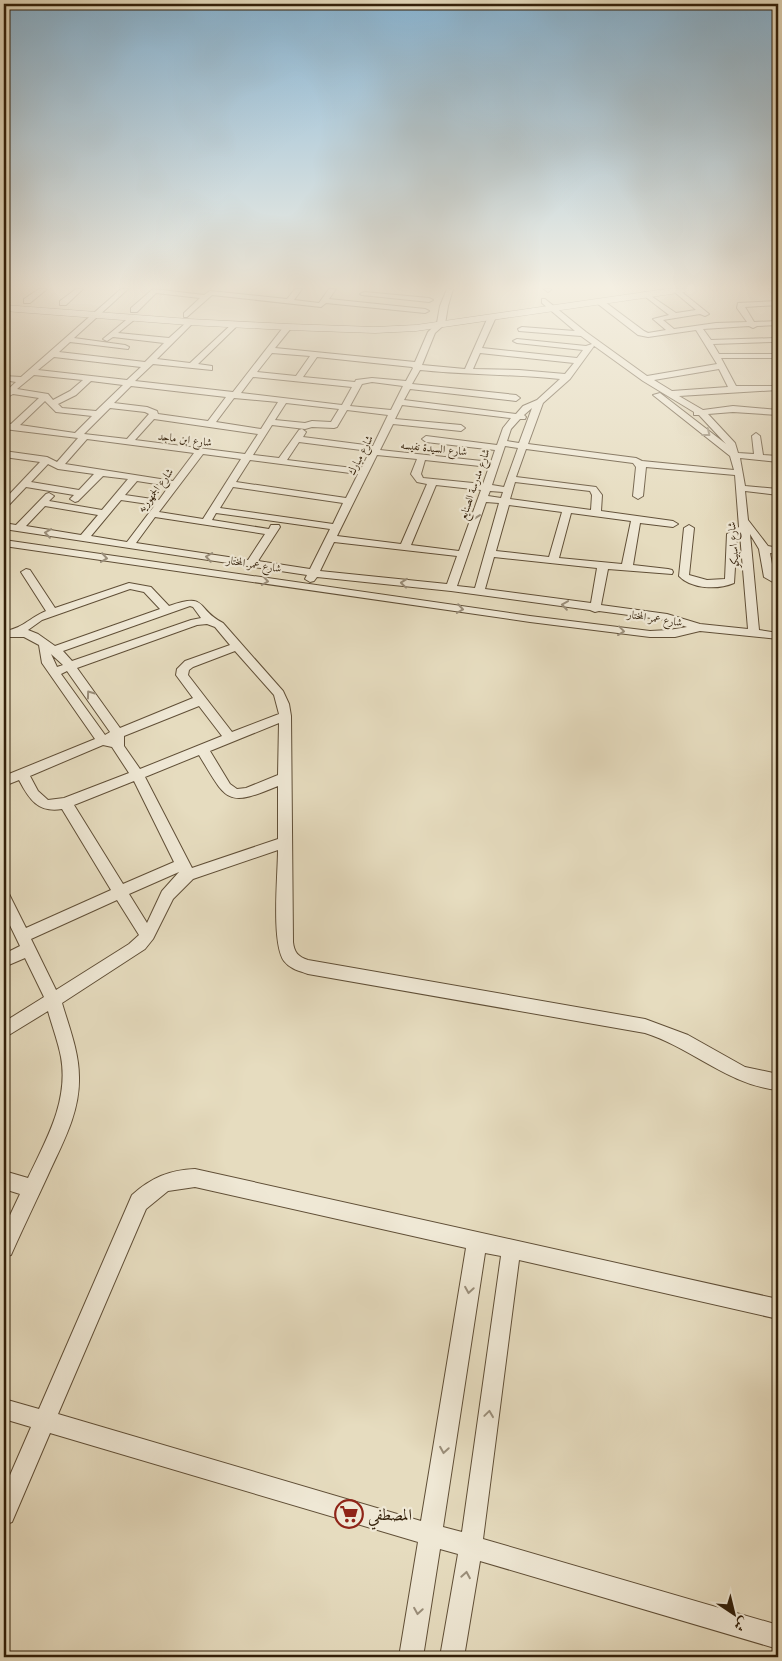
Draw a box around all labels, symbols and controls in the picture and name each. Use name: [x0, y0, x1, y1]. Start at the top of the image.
one-way arrow: [701, 428, 710, 437]
street label: شارع ابن ماجد: [157, 429, 213, 452]
street label: شارع مبارك: [344, 433, 379, 479]
street label: شارع السيدة نفيسه: [400, 438, 468, 461]
street label: شارع مدرسة الصنايع: [455, 447, 496, 522]
street label: شارع الجمهوريه: [134, 465, 179, 517]
one-way arrow: [471, 512, 481, 520]
street label: شارع اسبيكو: [724, 521, 745, 570]
one-way arrow: [44, 528, 52, 538]
one-way arrow: [100, 552, 108, 562]
one-way arrow: [204, 552, 212, 563]
street label: شارع عمر المختار: [224, 553, 282, 578]
one-way arrow: [261, 575, 269, 586]
one-way arrow: [400, 578, 408, 589]
one-way arrow: [561, 600, 570, 610]
one-way arrow: [457, 603, 465, 614]
street label: شارع عمر المختار: [625, 607, 683, 632]
one-way arrow: [618, 625, 626, 636]
one-way arrow: [87, 690, 96, 700]
one-way arrow: [464, 1286, 475, 1294]
one-way arrow: [483, 1409, 494, 1417]
one-way arrow: [439, 1446, 449, 1454]
supermarket icon: المصطفي: [334, 1499, 364, 1529]
place label: المصطفي: [368, 1504, 412, 1530]
one-way arrow: [460, 1570, 470, 1579]
north arrow: [710, 1588, 760, 1638]
one-way arrow: [413, 1607, 424, 1615]
text: ش: [731, 1613, 752, 1636]

